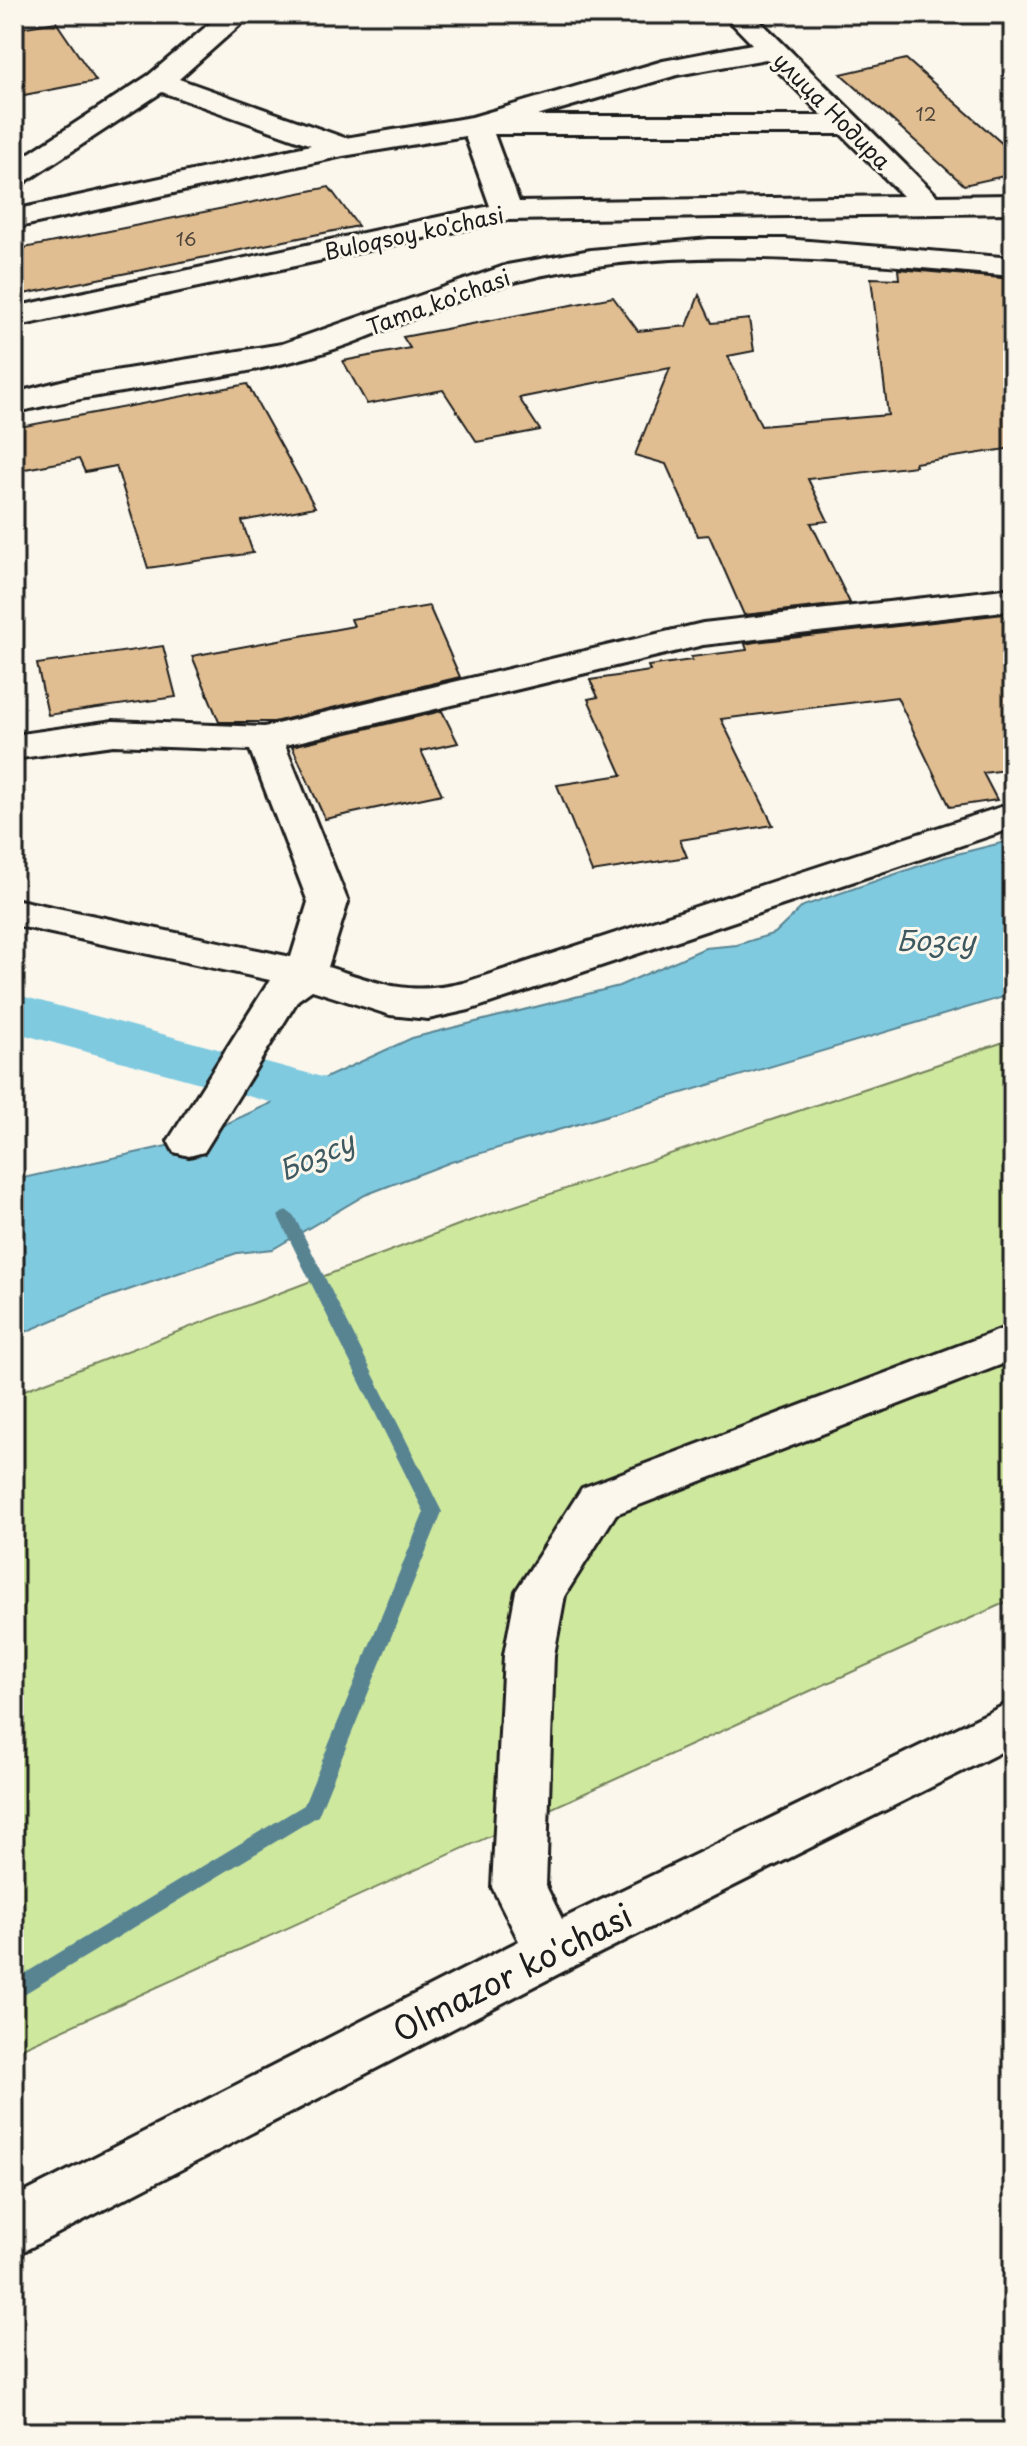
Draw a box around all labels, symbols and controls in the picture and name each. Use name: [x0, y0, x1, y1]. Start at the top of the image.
street label: улица Нодира: [767, 44, 899, 176]
house number: 12: [916, 100, 936, 127]
street label: Buloqsoy ko'chasi: [321, 197, 507, 267]
house number: 16: [176, 225, 196, 252]
street label: Tama ko'chasi: [362, 260, 514, 342]
water label: Бозсу: [897, 918, 977, 961]
water label: Бозсу: [271, 1119, 363, 1191]
street label: Olmazor ko'chasi: [384, 1891, 640, 2053]

